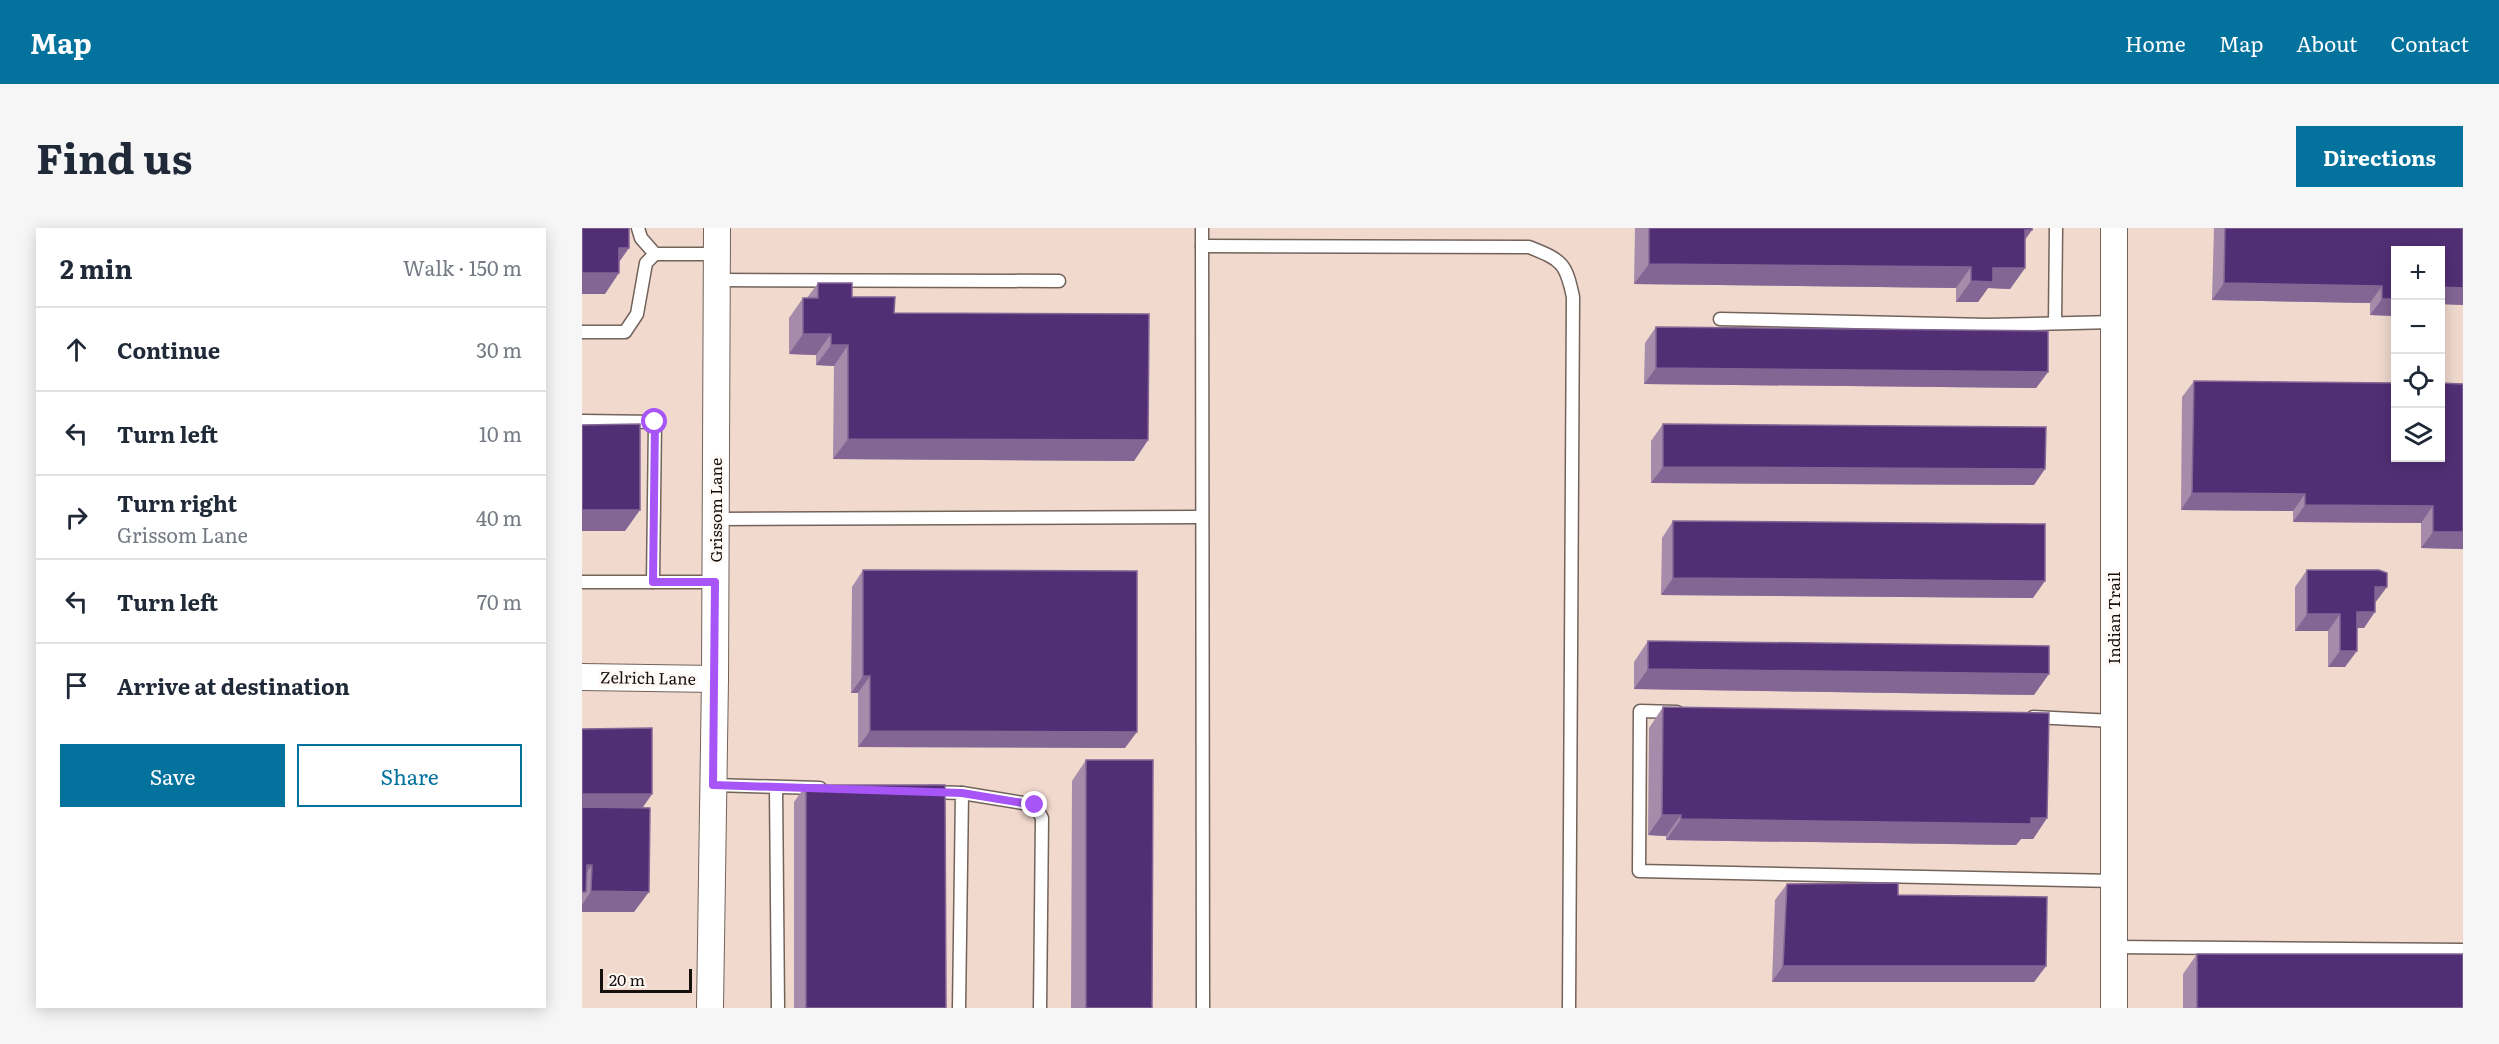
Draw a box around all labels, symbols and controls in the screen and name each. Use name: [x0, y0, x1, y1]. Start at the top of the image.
text: Map: [30, 21, 92, 63]
text: Home: [2125, 27, 2186, 58]
text: Map: [2219, 27, 2263, 58]
text: About: [2296, 27, 2358, 58]
text: Contact: [2391, 27, 2469, 58]
text: Find us: [36, 125, 193, 187]
button: Directions: [2296, 126, 2463, 187]
map controls: [2391, 246, 2445, 462]
button: +: [2391, 246, 2445, 300]
text: 2 min: [60, 248, 133, 287]
text: Walk · 150 m: [403, 252, 522, 282]
button: −: [2391, 300, 2445, 354]
icon: ahead: [60, 333, 93, 366]
text: Continue: [117, 333, 220, 366]
text: 30 m: [476, 334, 522, 364]
button: locate: [2391, 354, 2445, 408]
route start: [641, 408, 667, 434]
button: layers: [2391, 408, 2445, 462]
icon: left: [60, 417, 93, 450]
text: Turn left: [117, 417, 218, 450]
text: 10 m: [479, 418, 522, 448]
street label: Grissom Lane: [703, 458, 727, 562]
text: Turn right: [117, 486, 237, 519]
icon: right: [60, 501, 93, 534]
text: 40 m: [476, 502, 522, 532]
text: Grissom Lane: [117, 519, 248, 549]
street label: Indian Trail: [2101, 572, 2125, 664]
icon: left: [60, 585, 93, 618]
text: Turn left: [117, 585, 218, 618]
text: 70 m: [477, 586, 522, 616]
street label: Zelrich Lane: [600, 664, 696, 690]
icon: arrive: [60, 669, 93, 702]
text: Arrive at destination: [117, 669, 350, 702]
button: Save: [60, 744, 285, 807]
button: Share: [297, 744, 522, 807]
route end: [1021, 791, 1047, 817]
scale bar: [600, 966, 692, 994]
text: 20 m: [609, 967, 645, 991]

